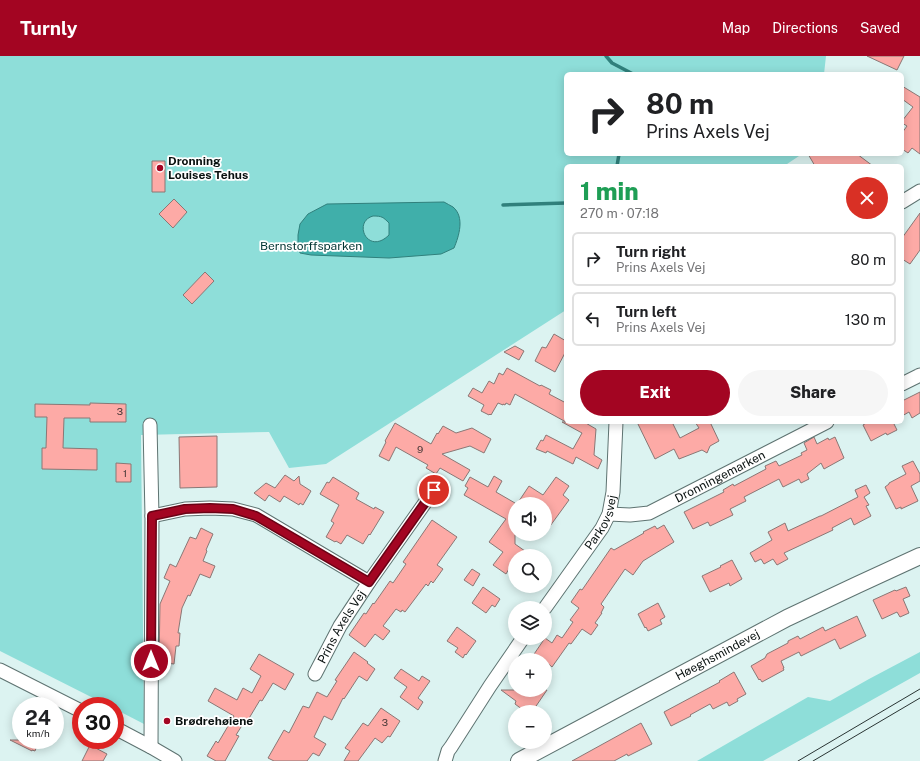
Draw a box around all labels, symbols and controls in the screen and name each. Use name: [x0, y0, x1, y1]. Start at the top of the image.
text: Turnly: [20, 17, 77, 39]
text: Map: [722, 20, 750, 36]
text: Directions: [772, 20, 838, 36]
text: Saved: [860, 20, 900, 36]
text: 80 m: [646, 87, 714, 120]
icon: right: [580, 88, 632, 140]
text: Prins Axels Vej: [646, 121, 770, 142]
place label: Dronning Louises Tehus: [168, 154, 248, 182]
marker: Dronning Louises Tehus: [155, 163, 165, 173]
text: 1 min: [580, 177, 639, 205]
button: close: [846, 177, 888, 219]
text: 270 m · 07:18: [580, 206, 659, 221]
park label: Bernstorffsparken: [260, 239, 362, 253]
text: Turn right: [616, 243, 686, 260]
icon: right: [582, 248, 604, 270]
text: 80 m: [851, 251, 886, 268]
text: Prins Axels Vej: [616, 260, 705, 275]
text: Turn left: [616, 303, 677, 320]
icon: left: [582, 308, 604, 330]
text: 130 m: [845, 311, 886, 328]
text: Prins Axels Vej: [616, 320, 705, 335]
button: Exit: [580, 370, 730, 416]
button: Share: [738, 370, 888, 416]
house number: 3: [117, 405, 123, 417]
house number: 9: [417, 443, 423, 455]
street label: Dronningemarken: [673, 448, 768, 506]
house number: 1: [123, 467, 127, 479]
pin: [417, 473, 451, 507]
icon: arrive: [423, 479, 445, 501]
street label: Parkovsvej: [582, 494, 619, 553]
map controls: [508, 497, 552, 749]
button: sound: [508, 497, 552, 541]
button: search: [508, 549, 552, 593]
street label: Prins Axels Vej: [315, 588, 369, 666]
button: layers: [508, 601, 552, 645]
street label: Høeghsmindevej: [673, 627, 762, 683]
position arrow: [130, 640, 172, 682]
button: +: [508, 653, 552, 697]
speed limit sign: 30: [72, 697, 124, 749]
button: −: [508, 705, 552, 749]
text: 24: [25, 706, 51, 730]
place label: Brødrehøiene: [175, 714, 253, 728]
marker: Brødrehøiene: [162, 716, 172, 726]
house number: 3: [382, 716, 388, 728]
text: km/h: [26, 727, 50, 739]

